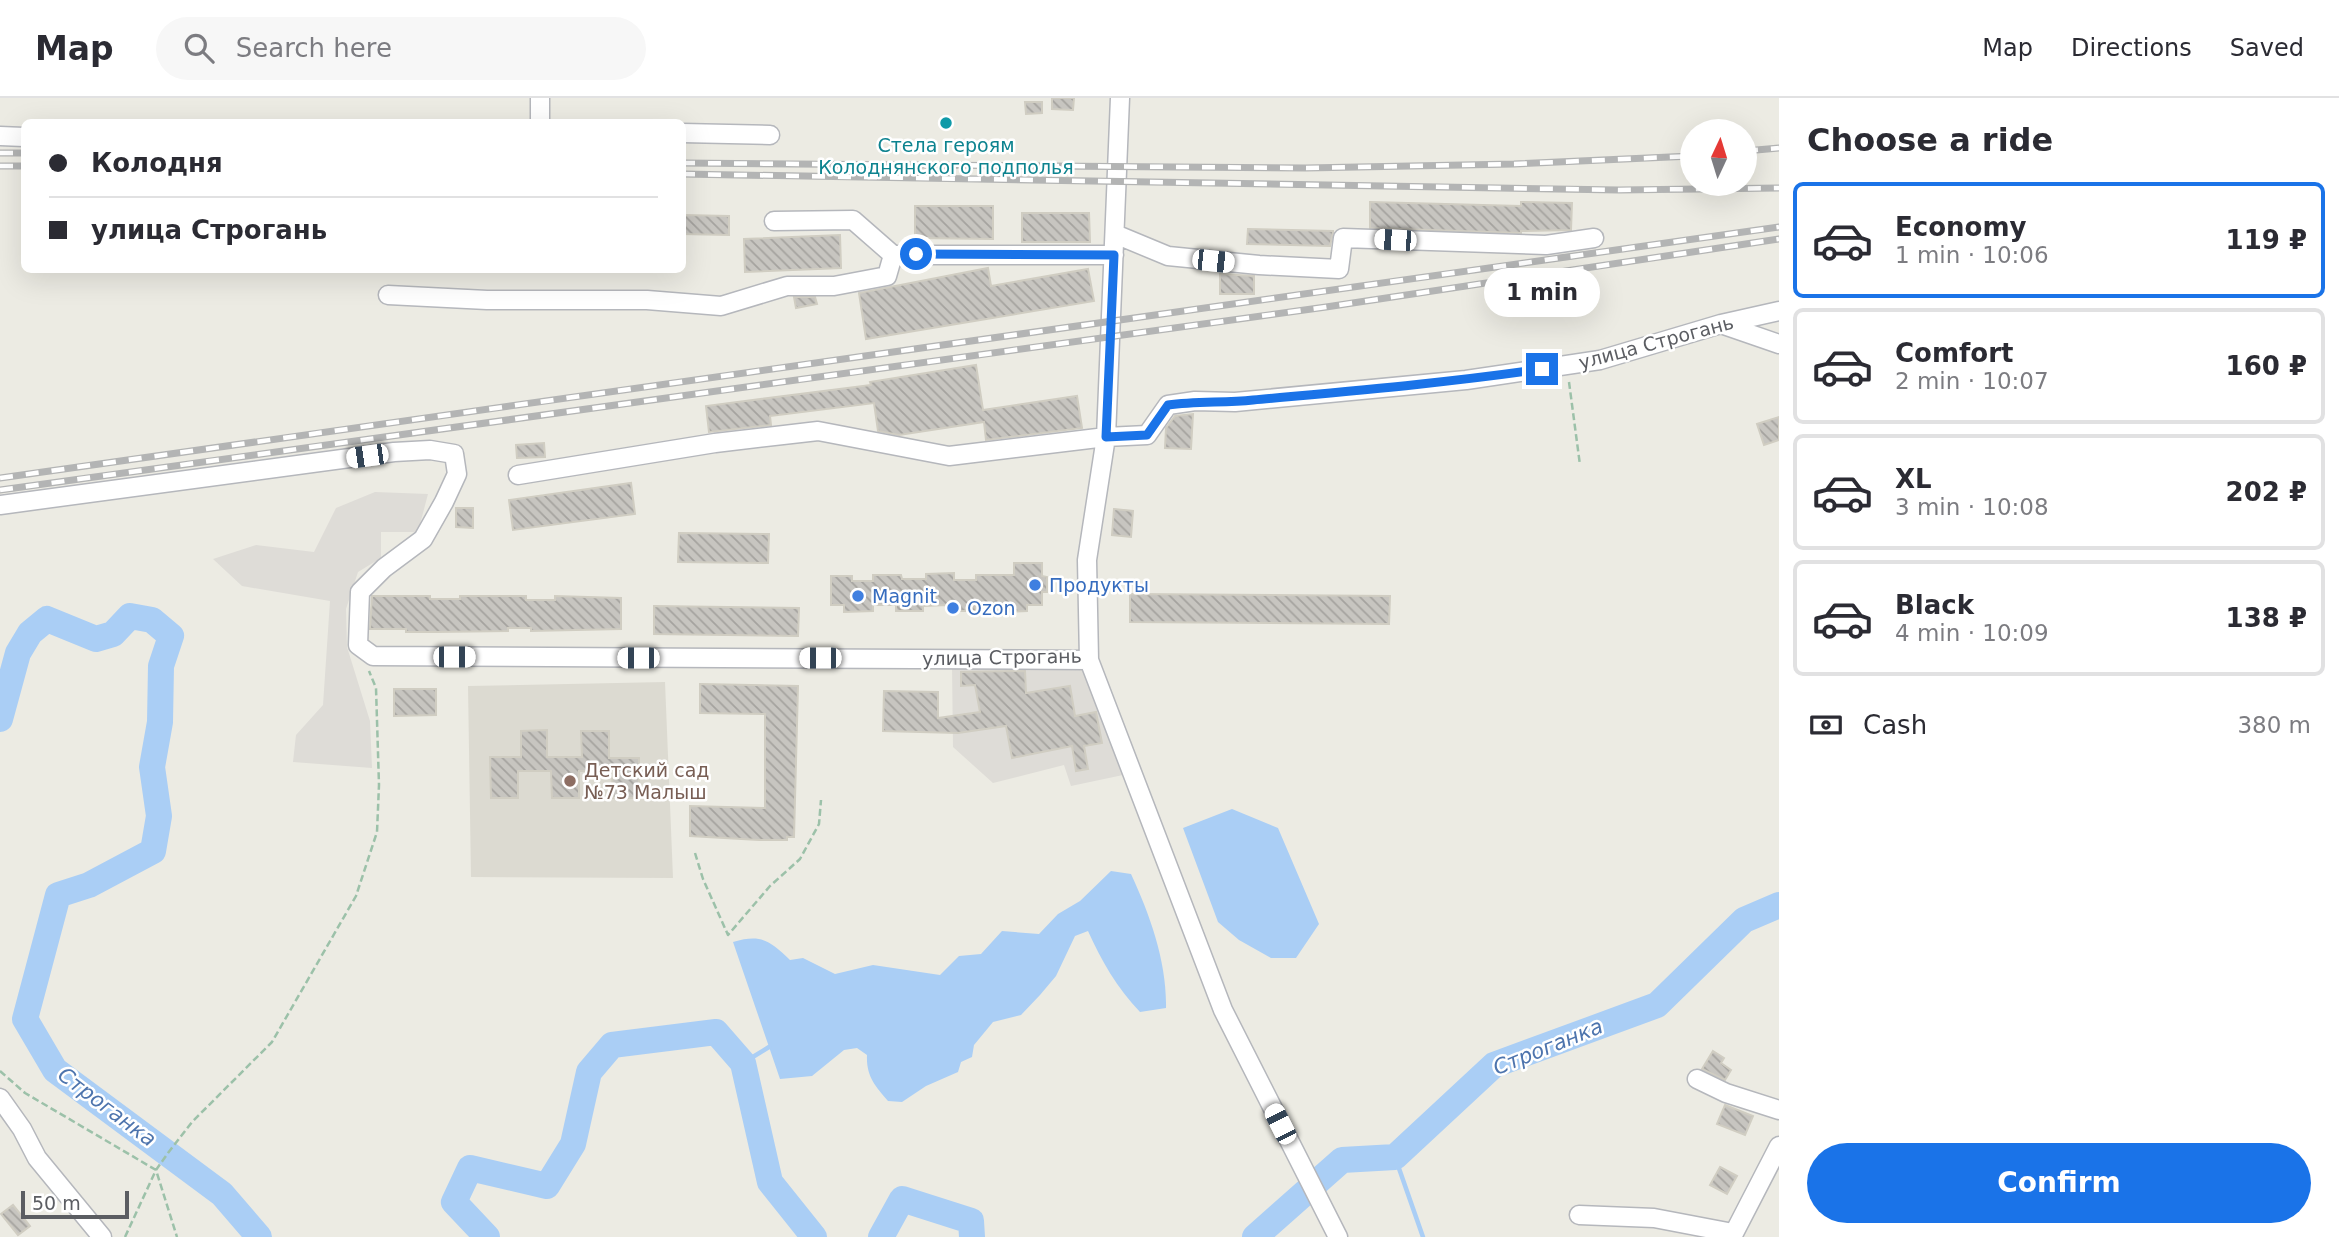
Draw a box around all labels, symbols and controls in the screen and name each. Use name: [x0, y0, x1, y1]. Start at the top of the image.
search box: [156, 17, 646, 80]
text: Map: [35, 29, 114, 68]
icon: search: [180, 29, 218, 67]
text: Search here: [236, 33, 392, 63]
text: Map: [1982, 34, 2033, 62]
text: Directions: [2071, 34, 2192, 62]
text: Saved: [2230, 34, 2304, 62]
marker: Стела героям Колоднянского подполья: [938, 115, 954, 131]
north arrow: [1680, 119, 1757, 196]
map controls: [1680, 119, 1757, 196]
text: Choose a ride: [1807, 121, 2053, 159]
place label: Стела героям Колоднянского подполья: [818, 134, 1074, 178]
text: Колодня: [91, 148, 223, 178]
icon: car: [1811, 209, 1874, 272]
text: Economy: [1895, 212, 2026, 242]
text: улица Строгань: [91, 215, 327, 245]
text: 119 ₽: [2226, 225, 2307, 255]
car: [1374, 228, 1417, 252]
route start: [900, 238, 932, 270]
text: 1 min · 10:06: [1895, 242, 2049, 268]
car: [1192, 248, 1235, 274]
callout: 1 min: [1484, 268, 1600, 316]
text: 1 min: [1506, 279, 1578, 305]
street label: улица Строгань: [1576, 311, 1736, 373]
icon: car: [1811, 335, 1874, 398]
text: Comfort: [1895, 338, 2013, 368]
text: 160 ₽: [2226, 351, 2307, 381]
route end: [1526, 353, 1558, 385]
text: 2 min · 10:07: [1895, 368, 2049, 394]
car: [345, 443, 390, 469]
icon: car: [1811, 461, 1874, 524]
text: XL: [1895, 464, 1932, 494]
text: 202 ₽: [2226, 477, 2307, 507]
text: 3 min · 10:08: [1895, 494, 2049, 520]
place label: Продукты: [1049, 574, 1149, 596]
marker: Продукты: [1027, 577, 1043, 593]
place label: Magnit: [872, 585, 937, 607]
icon: car: [1811, 587, 1874, 650]
marker: Magnit: [850, 588, 866, 604]
text: Black: [1895, 590, 1974, 620]
place label: Ozon: [967, 597, 1016, 619]
marker: Ozon: [945, 600, 961, 616]
text: 138 ₽: [2226, 603, 2307, 633]
text: 4 min · 10:09: [1895, 620, 2049, 646]
street label: улица Строгань: [922, 645, 1082, 669]
car: [434, 647, 476, 668]
car: [618, 648, 660, 669]
car: [800, 648, 842, 669]
icon: cash: [1807, 706, 1845, 744]
text: Cash: [1863, 710, 1927, 740]
text: 380 m: [2237, 712, 2311, 738]
place label: Детский сад №73 Малыш: [584, 759, 710, 803]
marker: Детский сад №73 Малыш: [562, 773, 578, 789]
water label: Строганка: [1490, 1014, 1606, 1080]
water label: Строганка: [53, 1062, 161, 1152]
car: [1262, 1101, 1299, 1147]
button: Confirm: [1807, 1143, 2311, 1223]
scale bar: [21, 1188, 130, 1220]
text: 50 m: [32, 1192, 81, 1214]

